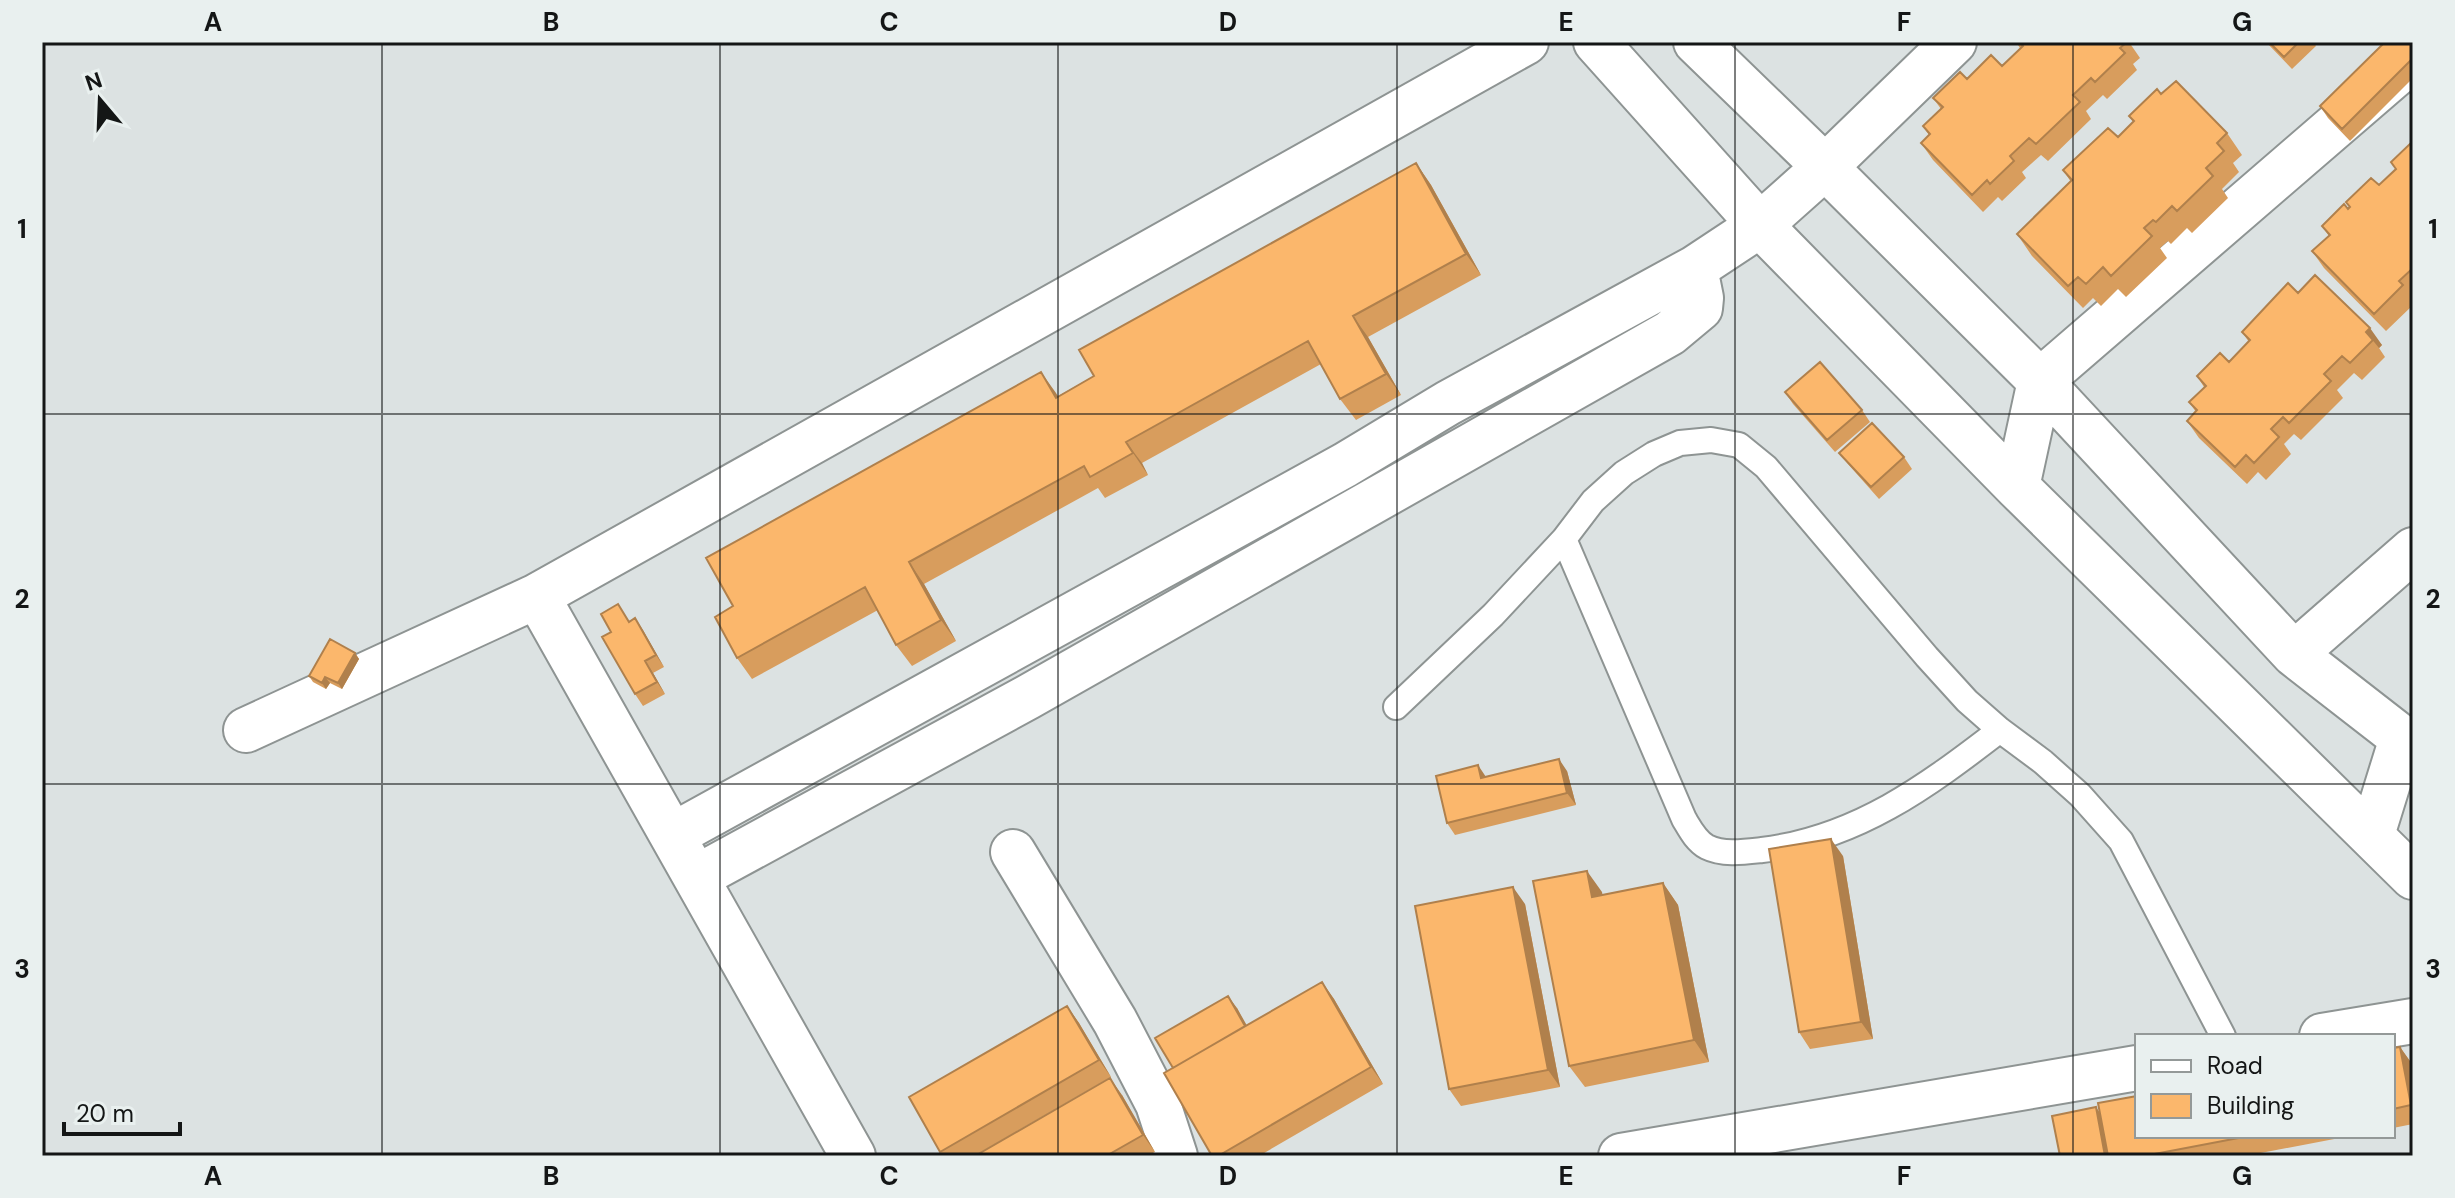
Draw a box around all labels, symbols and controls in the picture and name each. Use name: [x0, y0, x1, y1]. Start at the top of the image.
text: A: [204, 5, 222, 39]
text: B: [543, 5, 559, 39]
text: C: [879, 5, 899, 39]
text: D: [1219, 5, 1237, 39]
text: E: [1558, 5, 1574, 39]
text: F: [1897, 5, 1911, 39]
text: G: [2232, 5, 2252, 39]
north arrow: [60, 60, 140, 140]
text: N: [81, 65, 106, 98]
text: 1: [17, 212, 27, 246]
text: 1: [2428, 212, 2438, 246]
text: 2: [14, 582, 30, 616]
text: 2: [2425, 582, 2441, 616]
text: 3: [14, 952, 30, 986]
text: 3: [2425, 952, 2441, 986]
legend: [2135, 1034, 2395, 1138]
text: Road: [2207, 1050, 2263, 1081]
scale bar: [64, 1086, 180, 1136]
text: Building: [2207, 1090, 2294, 1121]
text: 20 m: [76, 1098, 134, 1129]
text: A: [204, 1159, 222, 1193]
text: B: [543, 1159, 559, 1193]
text: C: [879, 1159, 899, 1193]
text: D: [1219, 1159, 1237, 1193]
text: E: [1558, 1159, 1574, 1193]
text: F: [1897, 1159, 1911, 1193]
text: G: [2232, 1159, 2252, 1193]

